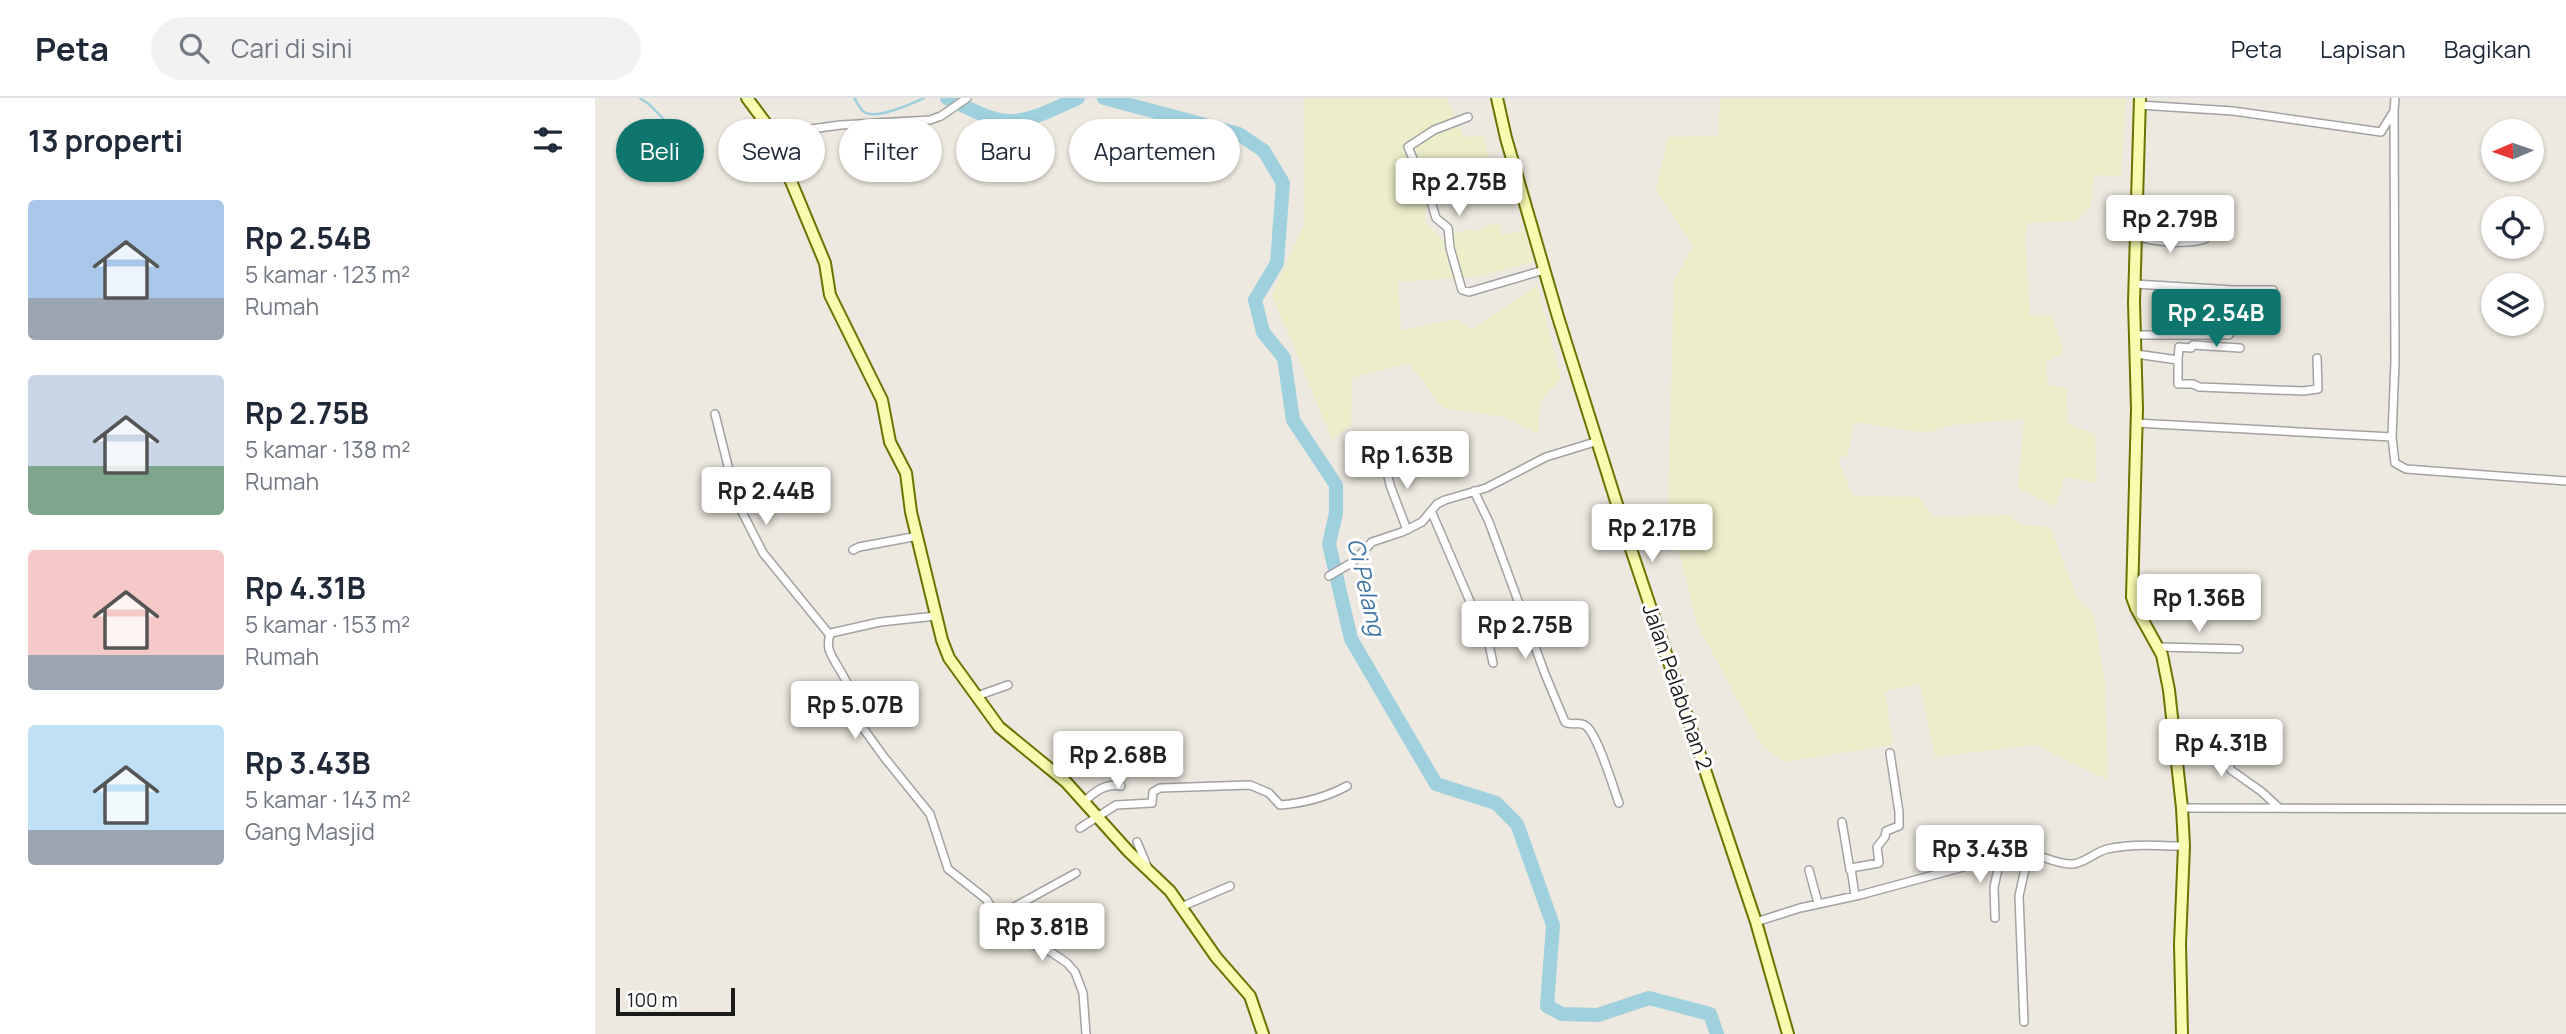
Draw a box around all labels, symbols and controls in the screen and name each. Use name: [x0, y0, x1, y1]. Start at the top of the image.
search box: [151, 17, 641, 80]
text: Peta: [35, 26, 109, 71]
icon: search: [175, 29, 213, 67]
text: Cari di sini: [231, 30, 353, 66]
text: Peta: [2231, 32, 2282, 65]
text: Lapisan: [2320, 32, 2406, 65]
text: Bagikan: [2444, 32, 2531, 65]
chip: Beli: [616, 119, 704, 182]
chip: Sewa: [718, 119, 825, 182]
chip: Filter: [839, 119, 942, 182]
chip: Baru: [956, 119, 1055, 182]
chip: Apartemen: [1069, 119, 1240, 182]
north arrow: [2481, 119, 2545, 182]
map controls: [2481, 119, 2544, 336]
text: 13 properti: [28, 120, 183, 161]
icon: filters: [529, 121, 567, 159]
pin: Rp 2.75B: [1387, 158, 1531, 218]
text: Rp 2.75B: [1412, 165, 1506, 197]
pin: Rp 2.79B: [2098, 195, 2242, 255]
button: locate: [2481, 196, 2544, 259]
text: Rp 2.79B: [2122, 202, 2218, 234]
text: Rp 2.54B: [245, 217, 371, 258]
icon: home: [84, 228, 168, 312]
text: 5 kamar · 123 m²: [245, 258, 410, 290]
button: layers: [2481, 273, 2544, 336]
pin: Rp 2.54B: [2144, 289, 2288, 349]
text: Rumah: [245, 290, 319, 322]
text: Rp 2.54B: [2168, 296, 2264, 328]
text: Rp 2.75B: [245, 392, 369, 433]
icon: home: [84, 403, 168, 487]
pin: Rp 1.63B: [1335, 432, 1479, 491]
text: 5 kamar · 138 m²: [245, 433, 410, 465]
text: Rp 1.63B: [1361, 438, 1453, 470]
text: Rumah: [245, 465, 319, 497]
pin: Rp 2.44B: [694, 468, 838, 527]
text: Rp 2.44B: [718, 474, 814, 506]
pin: Rp 2.17B: [1580, 504, 1724, 564]
text: Rp 2.17B: [1608, 511, 1696, 543]
water label: Ci Pelang: [1340, 535, 1394, 641]
text: Rp 4.31B: [245, 567, 366, 608]
pin: Rp 1.36B: [2127, 574, 2271, 634]
icon: home: [84, 578, 168, 662]
text: Rp 1.36B: [2153, 581, 2245, 613]
street label: Jalan Pelabuhan 2: [1636, 600, 1719, 773]
pin: Rp 2.75B: [1453, 602, 1597, 661]
text: 5 kamar · 153 m²: [245, 608, 410, 640]
text: Rp 2.75B: [1478, 608, 1572, 640]
text: Rumah: [245, 640, 319, 672]
pin: Rp 5.07B: [783, 682, 927, 741]
text: Rp 5.07B: [807, 688, 903, 720]
pin: Rp 4.31B: [2149, 720, 2293, 779]
text: Rp 4.31B: [2175, 726, 2267, 758]
pin: Rp 2.68B: [1046, 732, 1190, 791]
text: Rp 2.68B: [1069, 738, 1167, 770]
text: Rp 3.43B: [245, 742, 370, 783]
icon: home: [84, 753, 168, 837]
text: 5 kamar · 143 m²: [245, 783, 411, 815]
text: Gang Masjid: [245, 815, 375, 847]
pin: Rp 3.43B: [1908, 826, 2052, 885]
text: Rp 3.43B: [1932, 832, 2028, 864]
pin: Rp 3.81B: [970, 904, 1114, 963]
text: Rp 3.81B: [996, 910, 1088, 942]
scale bar: [616, 985, 735, 1017]
text: 100 m: [627, 987, 678, 1013]

